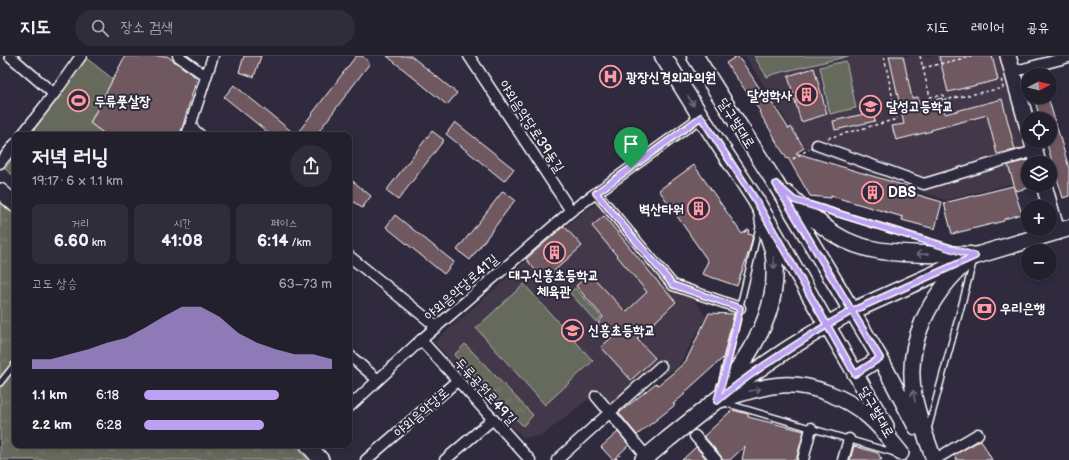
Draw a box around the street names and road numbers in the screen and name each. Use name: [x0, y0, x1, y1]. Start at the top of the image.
street label: 야외음악당로39동길: [495, 77, 568, 176]
street label: 달구벌대로: [714, 95, 759, 152]
street label: 야외음악당로41길: [421, 250, 502, 324]
street label: 두류공원로49길: [451, 354, 521, 429]
street label: 야외음악당로: [390, 384, 452, 441]
street label: 달구벌대로: [855, 384, 898, 441]

